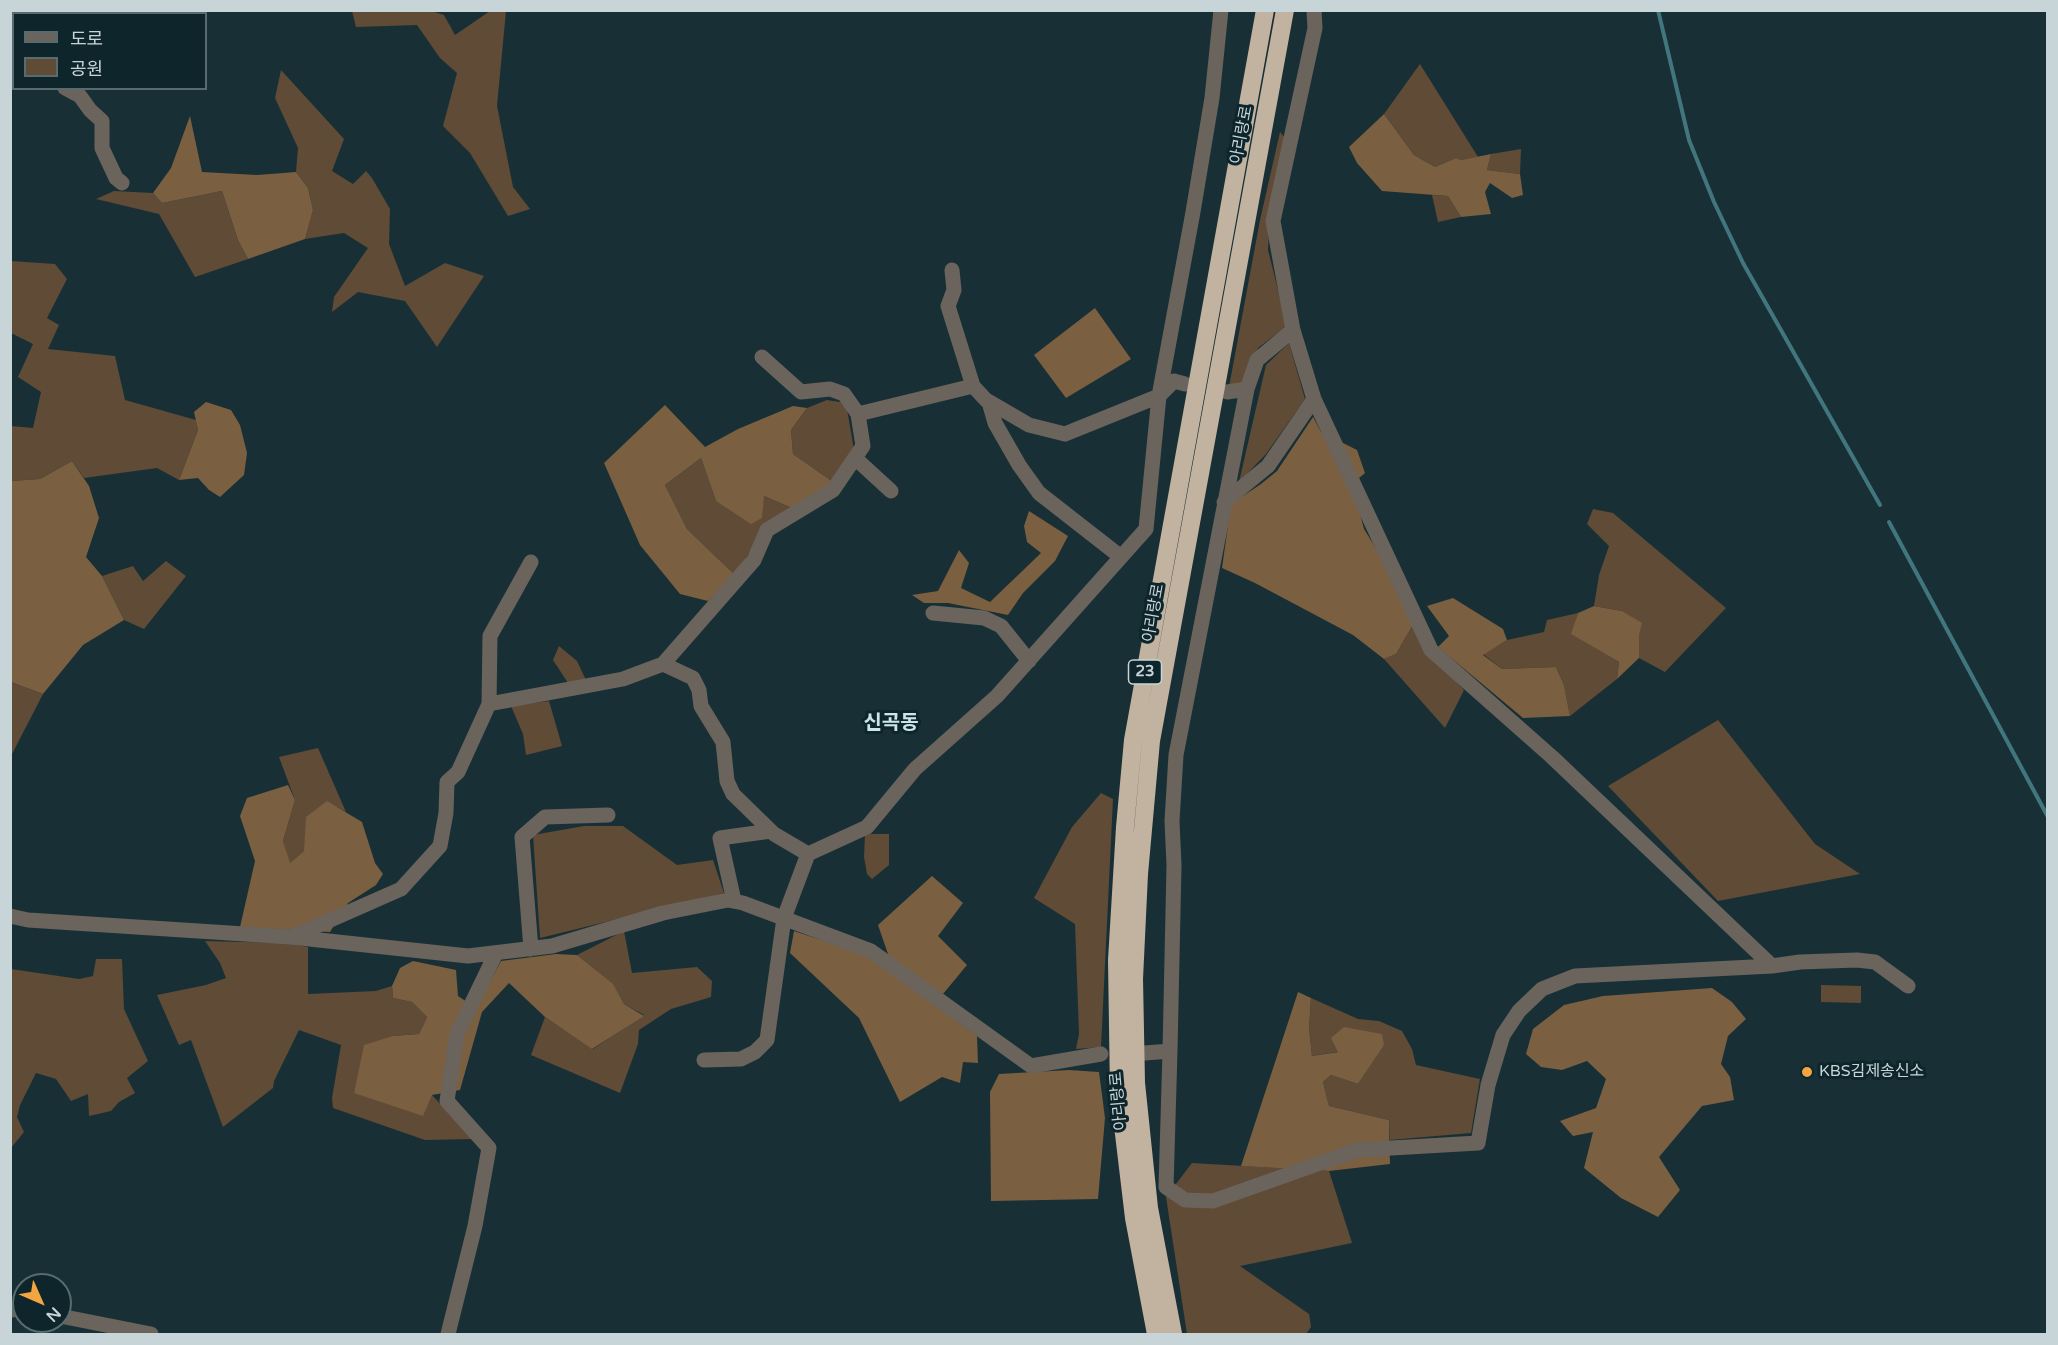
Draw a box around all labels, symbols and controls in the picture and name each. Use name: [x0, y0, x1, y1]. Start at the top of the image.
legend: [12, 12, 207, 90]
text: 도로: [70, 28, 103, 50]
text: 공원: [70, 58, 103, 80]
street label: 아리랑로: [1227, 104, 1257, 166]
street label: 아리랑로: [1139, 582, 1169, 644]
road number: 23: [1128, 660, 1162, 684]
district label: 신곡동: [863, 712, 919, 736]
place label: KBS김제송신소: [1819, 1062, 1924, 1082]
marker: KBS김제송신소: [1800, 1065, 1814, 1079]
street label: 아리랑로: [1107, 1071, 1131, 1131]
north arrow: [12, 1273, 72, 1333]
text: N: [42, 1303, 65, 1326]

